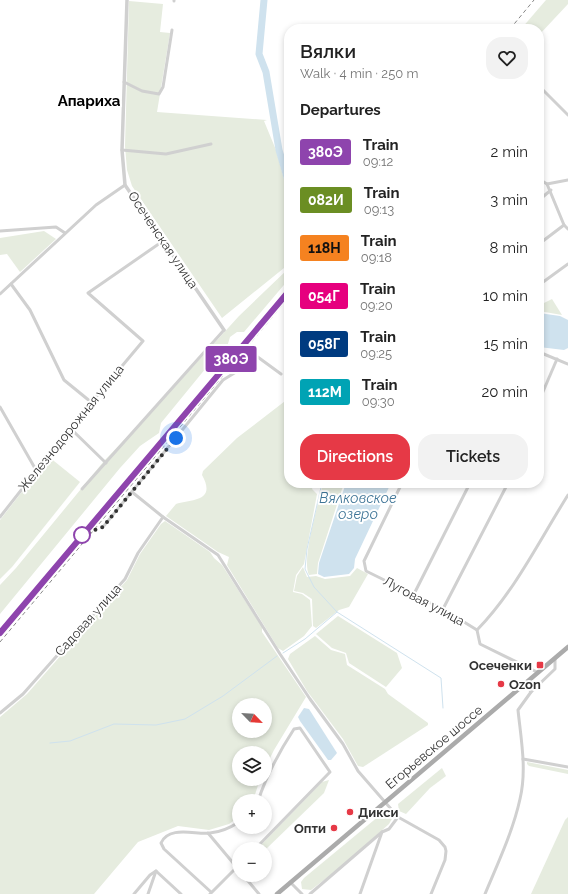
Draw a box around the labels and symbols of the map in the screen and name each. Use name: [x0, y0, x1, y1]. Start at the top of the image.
district label: Апариха: [58, 92, 121, 110]
street label: Осеченская улица: [125, 189, 201, 291]
line badge: 380Э: [203, 346, 259, 372]
street label: Железнодорожная улица: [15, 362, 127, 494]
your location: [166, 428, 186, 448]
water label: Вялковское озеро: [319, 490, 397, 522]
unlabelled marker: [73, 526, 91, 544]
street label: Луговая улица: [381, 573, 467, 629]
street label: Садовая улица: [52, 581, 124, 659]
place label: Осеченки: [469, 658, 532, 673]
marker: Осеченки: [535, 660, 545, 670]
place label: Ozon: [509, 677, 541, 692]
marker: Ozon: [496, 679, 506, 689]
north arrow: [232, 698, 272, 738]
street label: Егорьевское шоссе: [382, 702, 486, 792]
place label: Дикси: [358, 805, 399, 820]
marker: Дикси: [345, 807, 355, 817]
place label: Опти: [294, 821, 326, 836]
marker: Опти: [329, 823, 339, 833]

